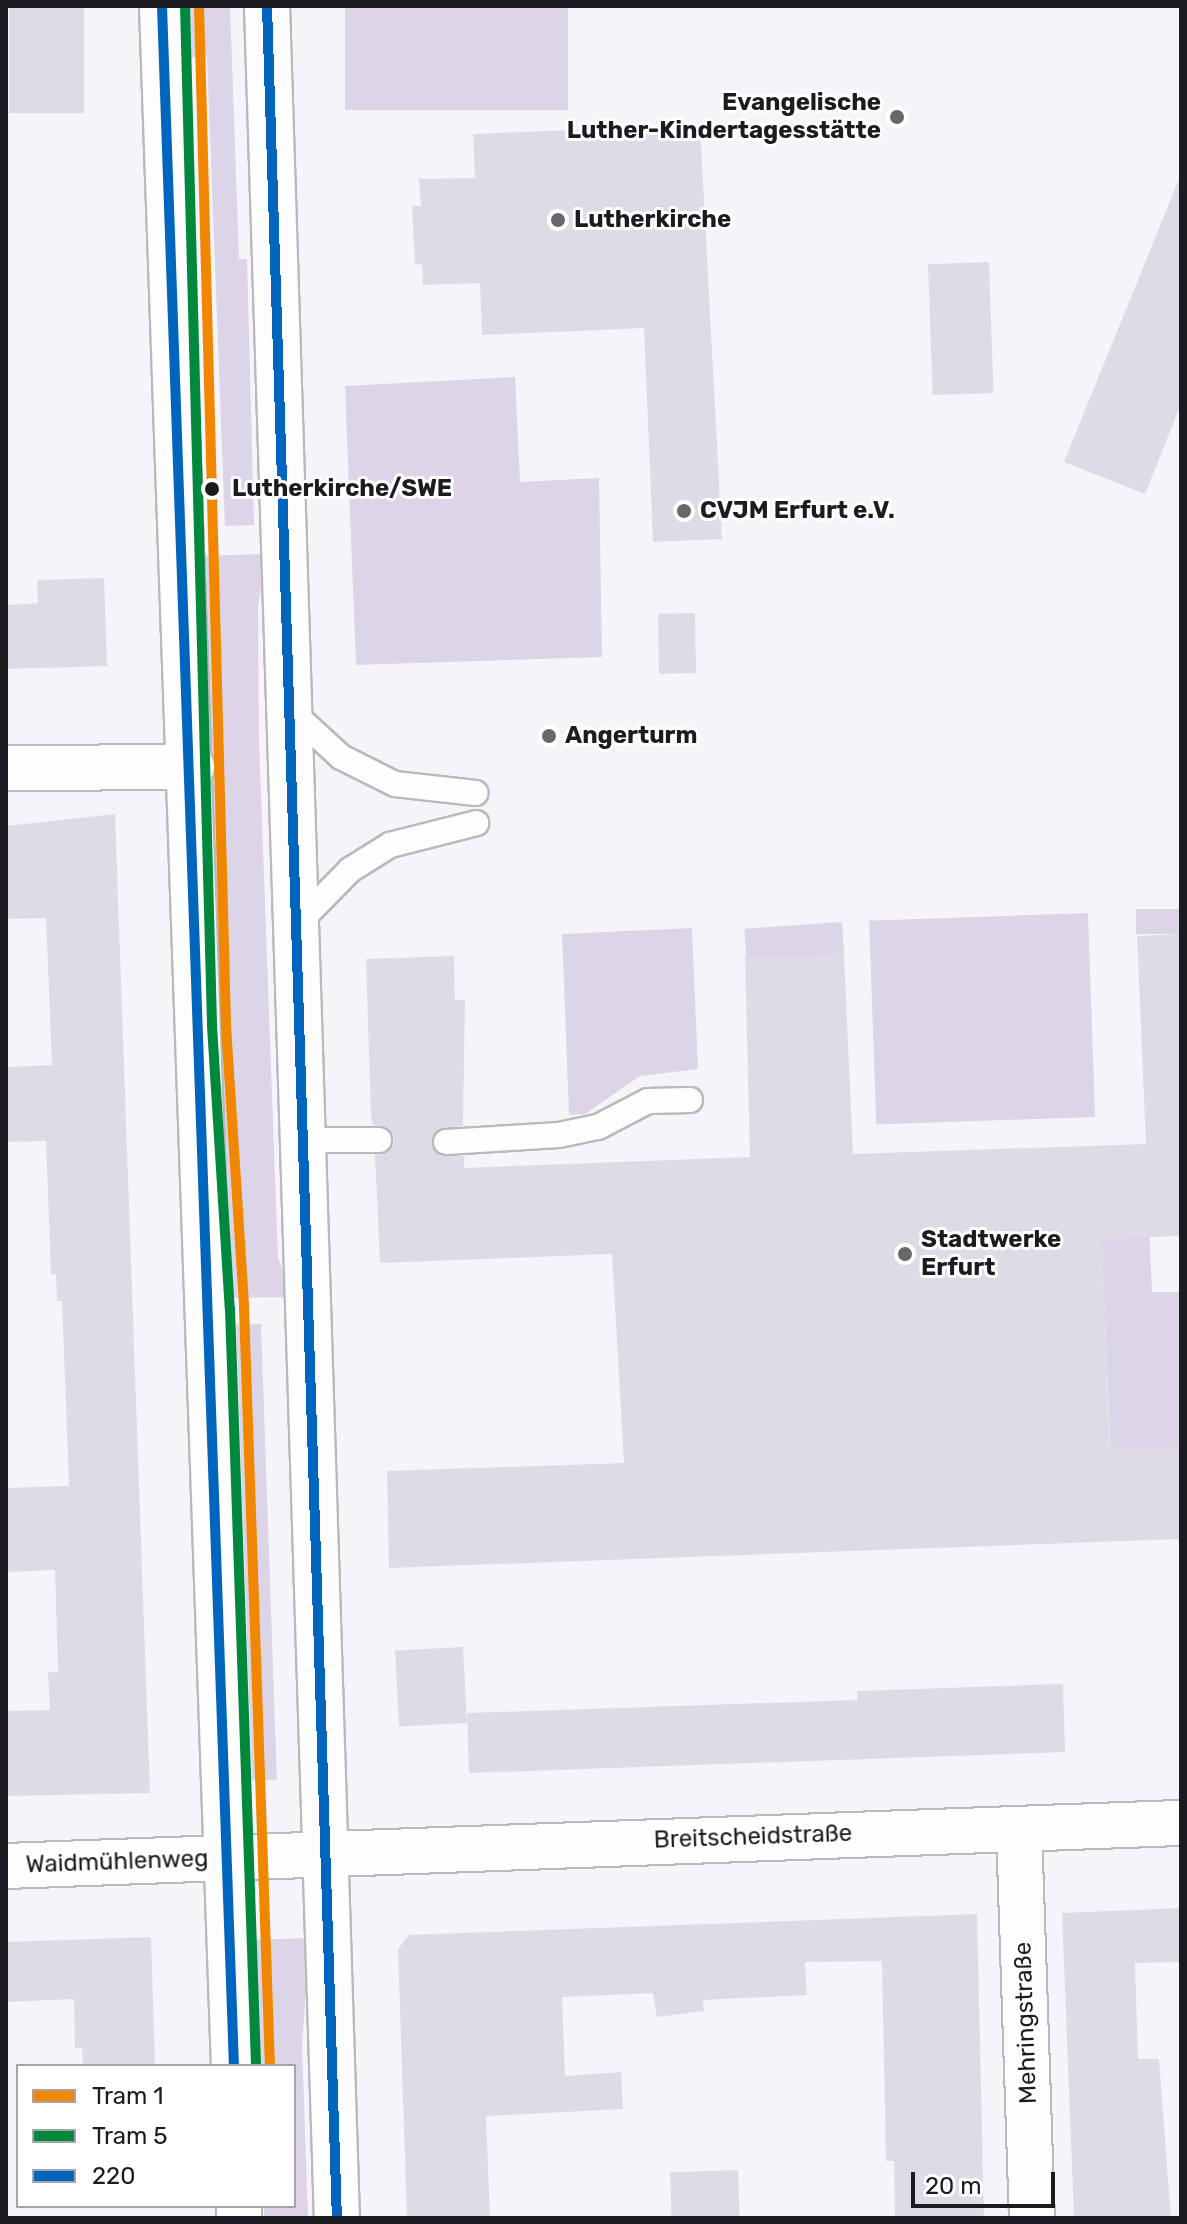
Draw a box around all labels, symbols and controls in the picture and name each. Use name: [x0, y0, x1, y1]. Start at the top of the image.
place label: Evangelische Luther-Kindertagesstätte: [567, 89, 881, 145]
marker: Evangelische Luther-Kindertagesstätte: [888, 108, 906, 126]
place label: Lutherkirche: [574, 206, 731, 234]
marker: Lutherkirche: [549, 211, 567, 229]
place label: Lutherkirche/SWE: [232, 475, 452, 503]
marker: Lutherkirche/SWE: [199, 476, 225, 502]
place label: CVJM Erfurt e.V.: [700, 497, 895, 525]
marker: CVJM Erfurt e.V.: [675, 502, 693, 520]
place label: Angerturm: [565, 722, 697, 750]
marker: Angerturm: [540, 727, 558, 745]
place label: Stadtwerke Erfurt: [921, 1226, 1061, 1282]
marker: Stadtwerke Erfurt: [896, 1245, 914, 1263]
street label: Breitscheidstraße: [653, 1819, 853, 1855]
street label: Waidmühlenweg: [25, 1844, 209, 1880]
street label: Mehringstraße: [1009, 1941, 1043, 2105]
legend: [16, 2064, 296, 2208]
text: Tram 1: [92, 2082, 164, 2110]
text: Tram 5: [92, 2122, 168, 2150]
scale bar: [915, 2156, 1059, 2206]
text: 220: [92, 2162, 135, 2190]
text: 20 m: [925, 2172, 982, 2200]

